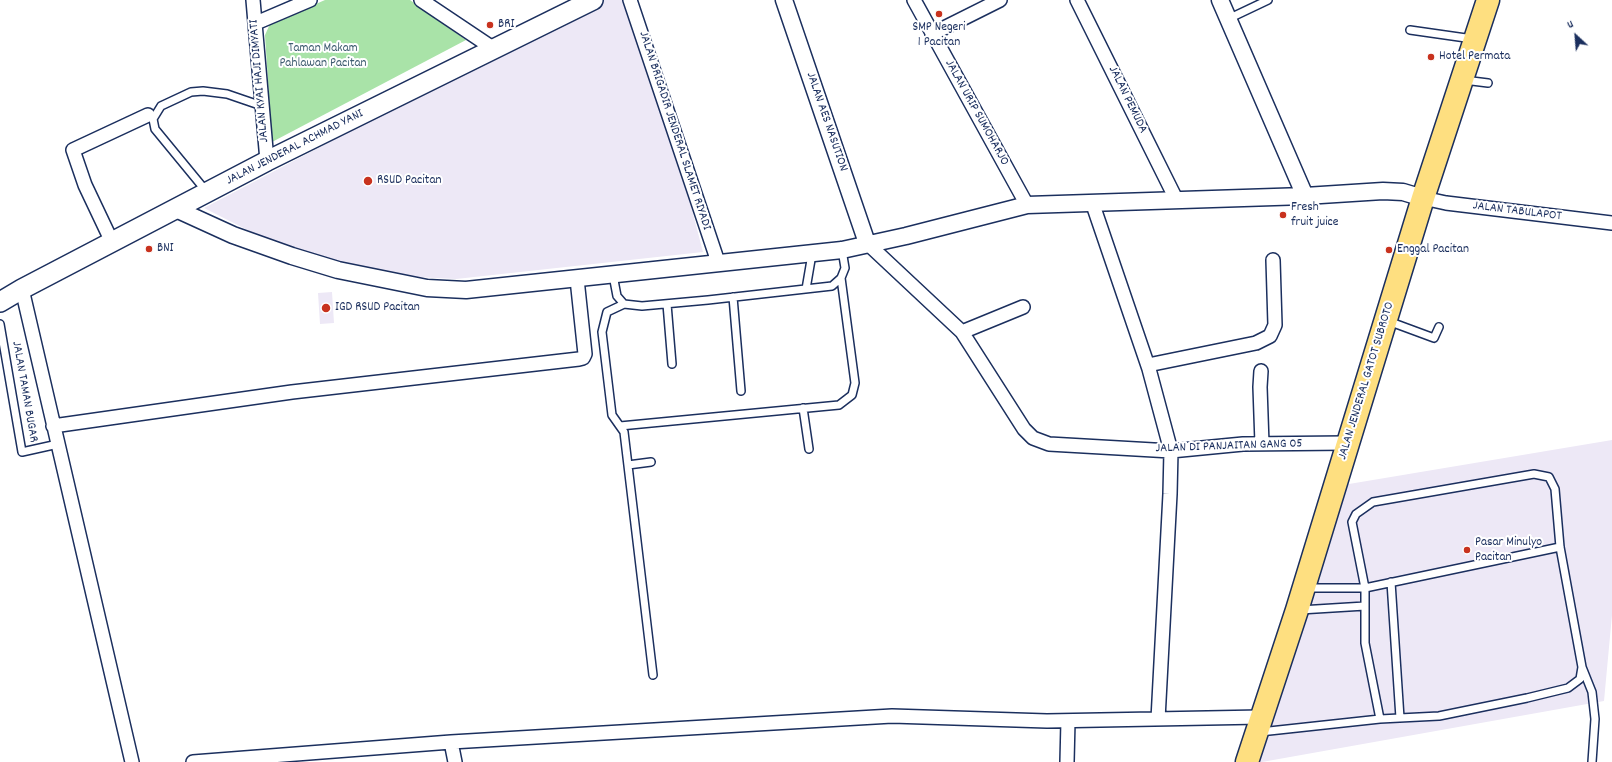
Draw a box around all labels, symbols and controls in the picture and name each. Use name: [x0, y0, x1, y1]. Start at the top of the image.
marker: SMP Negeri 1 Pacitan: [934, 9, 944, 19]
north arrow: [1556, 16, 1596, 56]
place label: BRI: [498, 17, 515, 33]
text: U: [1565, 17, 1577, 34]
street label: JALAN KYAI HAJI DIMYATI: [247, 19, 273, 143]
marker: BRI: [485, 20, 495, 30]
place label: SMP Negeri 1 Pacitan: [913, 20, 965, 51]
street label: JALAN BRIGADIR JENDERAL SLAMET RIYADI: [634, 30, 714, 232]
park label: Taman Makam Pahlawan Pacitan: [279, 41, 367, 72]
place label: Hotel Permata: [1439, 49, 1510, 65]
marker: Hotel Permata: [1426, 52, 1436, 62]
street label: JALAN URIP SUMOHARJO: [940, 57, 1012, 169]
street label: JALAN PEMUDA: [1104, 64, 1150, 136]
street label: JALAN AES NASUTION: [802, 70, 850, 174]
street label: JALAN JENDERAL ACHMAD YANI: [224, 107, 366, 189]
place label: RSUD Pacitan: [377, 173, 442, 189]
marker: RSUD Pacitan: [362, 175, 374, 187]
street label: JALAN TABULAPOT: [1472, 199, 1562, 225]
place label: Fresh fruit juice: [1291, 200, 1338, 231]
marker: Fresh fruit juice: [1278, 210, 1288, 220]
place label: BNI: [157, 241, 174, 257]
place label: Enggal Pacitan: [1397, 242, 1469, 258]
marker: BNI: [144, 244, 154, 254]
marker: Enggal Pacitan: [1384, 245, 1394, 255]
place label: IGD RSUD Pacitan: [335, 300, 420, 316]
street label: JALAN JENDERAL GATOT SUBROTO: [1336, 300, 1398, 462]
marker: IGD RSUD Pacitan: [320, 302, 332, 314]
street label: JALAN TAMAN BUGAR: [7, 340, 41, 444]
street label: JALAN DI PANJAITAN GANG 05: [1155, 437, 1303, 457]
place label: Pasar Minulyo Pacitan: [1475, 535, 1542, 566]
marker: Pasar Minulyo Pacitan: [1462, 545, 1472, 555]

